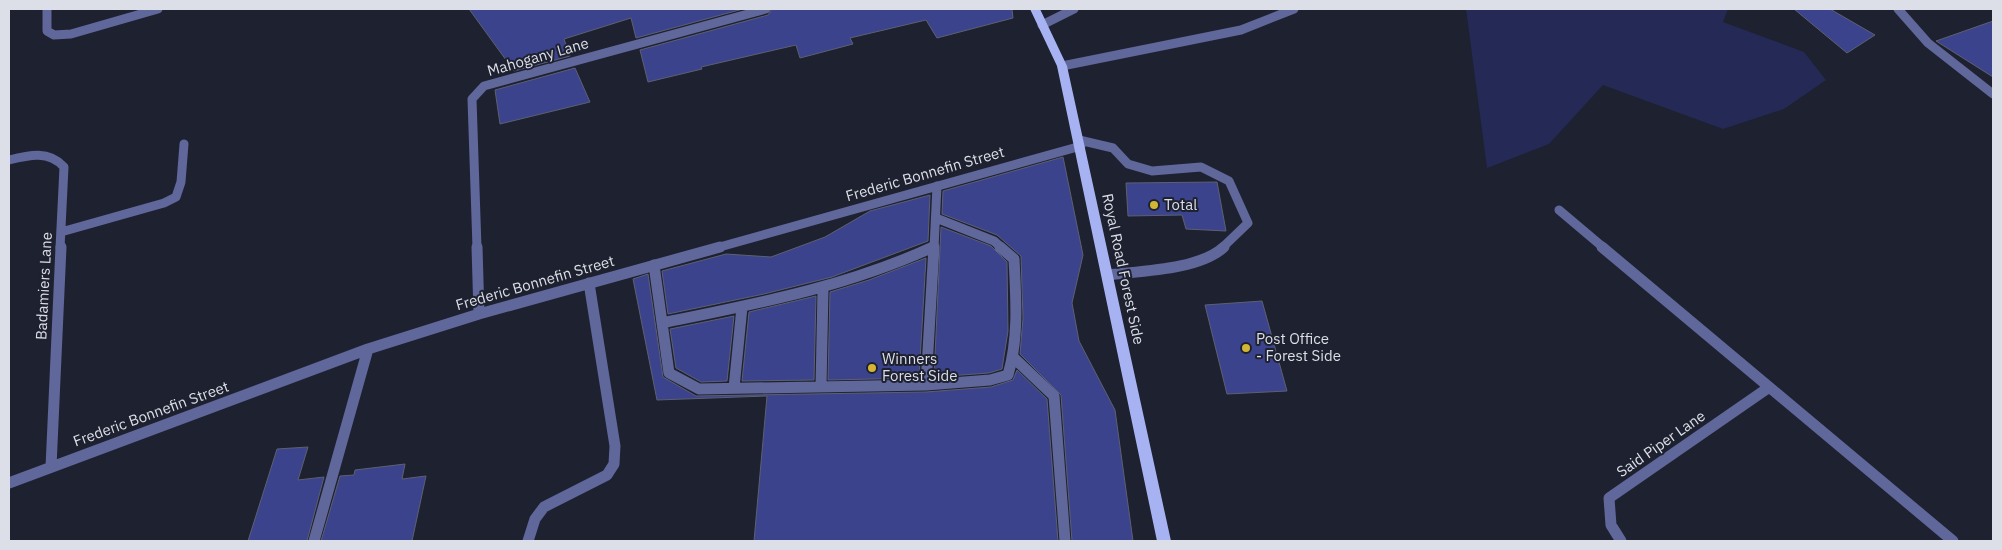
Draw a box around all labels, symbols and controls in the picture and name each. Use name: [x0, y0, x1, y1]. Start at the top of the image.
street label: Mahogany Lane: [485, 33, 591, 80]
street label: Frederic Bonnefin Street: [843, 142, 1006, 205]
street label: Royal Road Forest Side: [1098, 192, 1149, 346]
place label: Total: [1164, 195, 1197, 214]
marker: Total: [1148, 199, 1160, 211]
street label: Badamiers Lane: [31, 231, 56, 341]
street label: Frederic Bonnefin Street: [453, 251, 616, 314]
place label: Post Office - Forest Side: [1256, 329, 1341, 365]
marker: Post Office - Forest Side: [1240, 342, 1252, 354]
place label: Winners Forest Side: [882, 349, 957, 385]
marker: Winners Forest Side: [866, 362, 878, 374]
street label: Frederic Bonnefin Street: [70, 377, 231, 451]
street label: Said Piper Lane: [1613, 406, 1709, 481]

